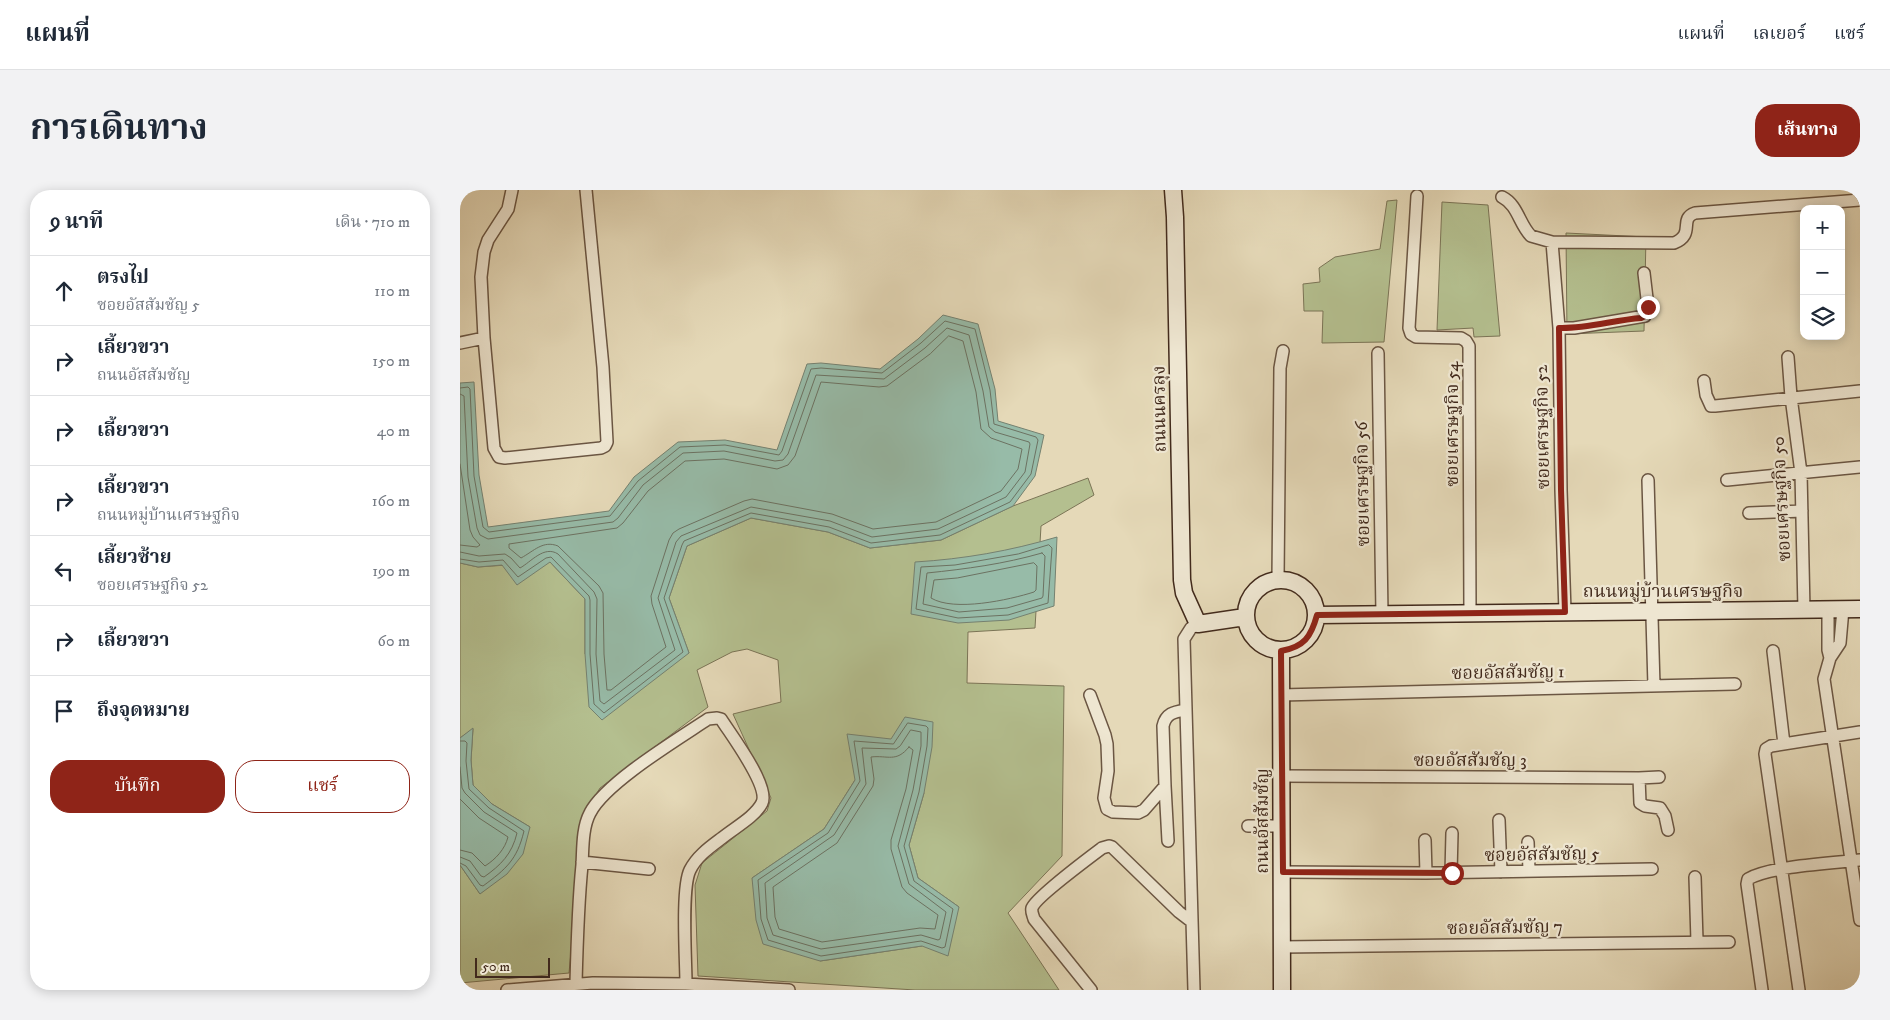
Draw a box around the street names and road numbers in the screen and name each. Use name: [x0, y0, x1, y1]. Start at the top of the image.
street label: ซอยเศรษฐกิจ 54: [1442, 361, 1464, 487]
street label: ซอยเศรษฐกิจ 52: [1531, 364, 1555, 490]
street label: ถนนนครลุง: [1148, 365, 1172, 453]
street label: ซอยเศรษฐกิจ 56: [1351, 421, 1375, 547]
street label: ซอยเศรษฐกิจ 50: [1768, 436, 1796, 562]
street label: ถนนหมู่บ้านเศรษฐกิจ: [1583, 581, 1743, 603]
street label: ซอยอัสสัมชัญ 1: [1451, 661, 1565, 685]
street label: ซอยอัสสัมชัญ 3: [1413, 750, 1527, 772]
street label: ถนนอัสสัมชัญ: [1252, 768, 1274, 874]
street label: ซอยอัสสัมชัญ 5: [1484, 843, 1600, 867]
street label: ซอยอัสสัมชัญ 7: [1447, 916, 1563, 940]

